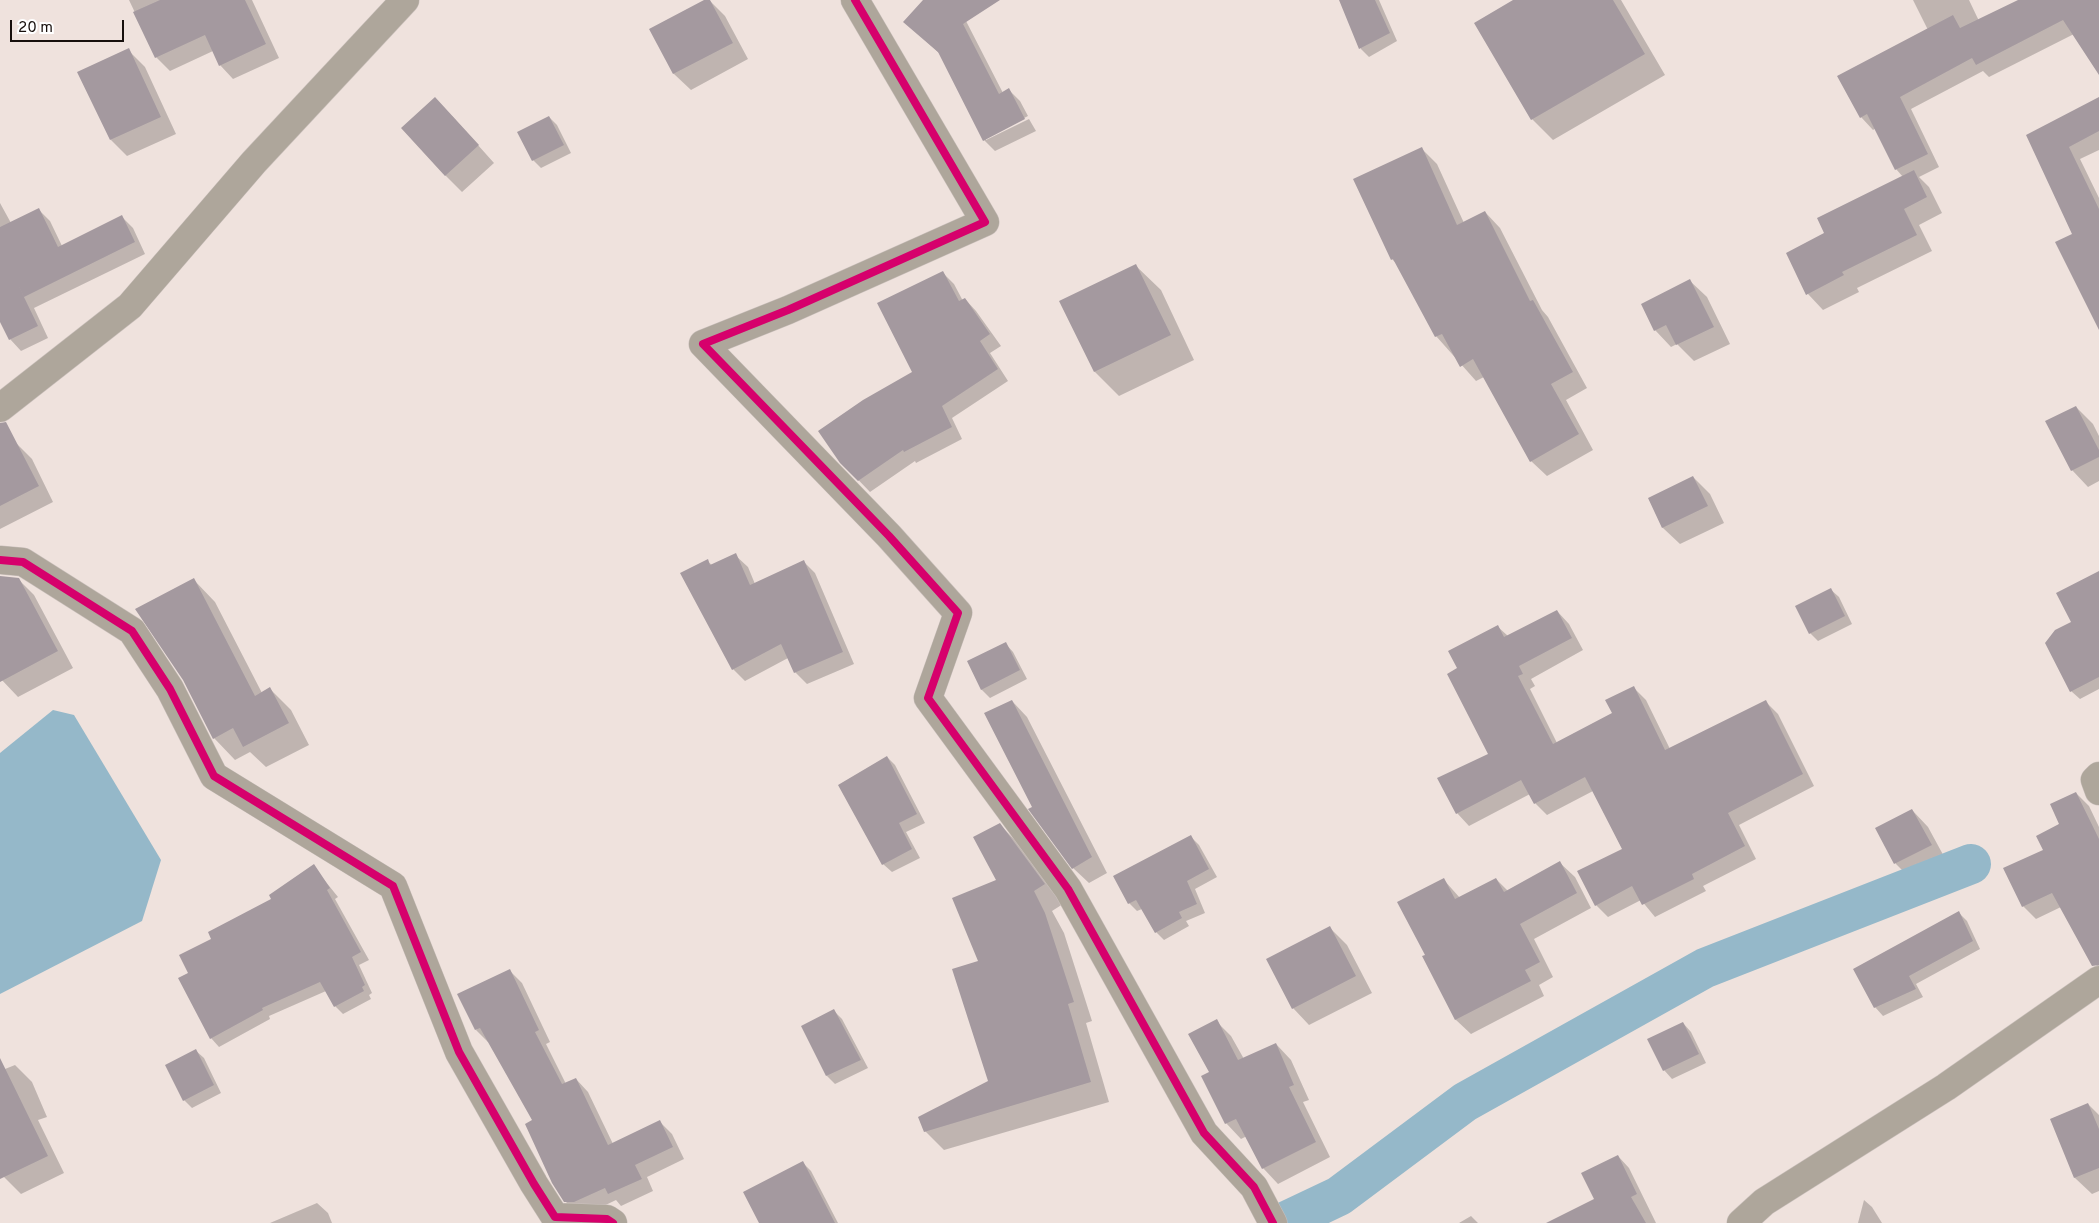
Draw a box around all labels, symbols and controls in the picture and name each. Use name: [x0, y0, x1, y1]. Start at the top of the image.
scale bar: [12, 10, 126, 42]
text: 20 m: [18, 19, 53, 38]

